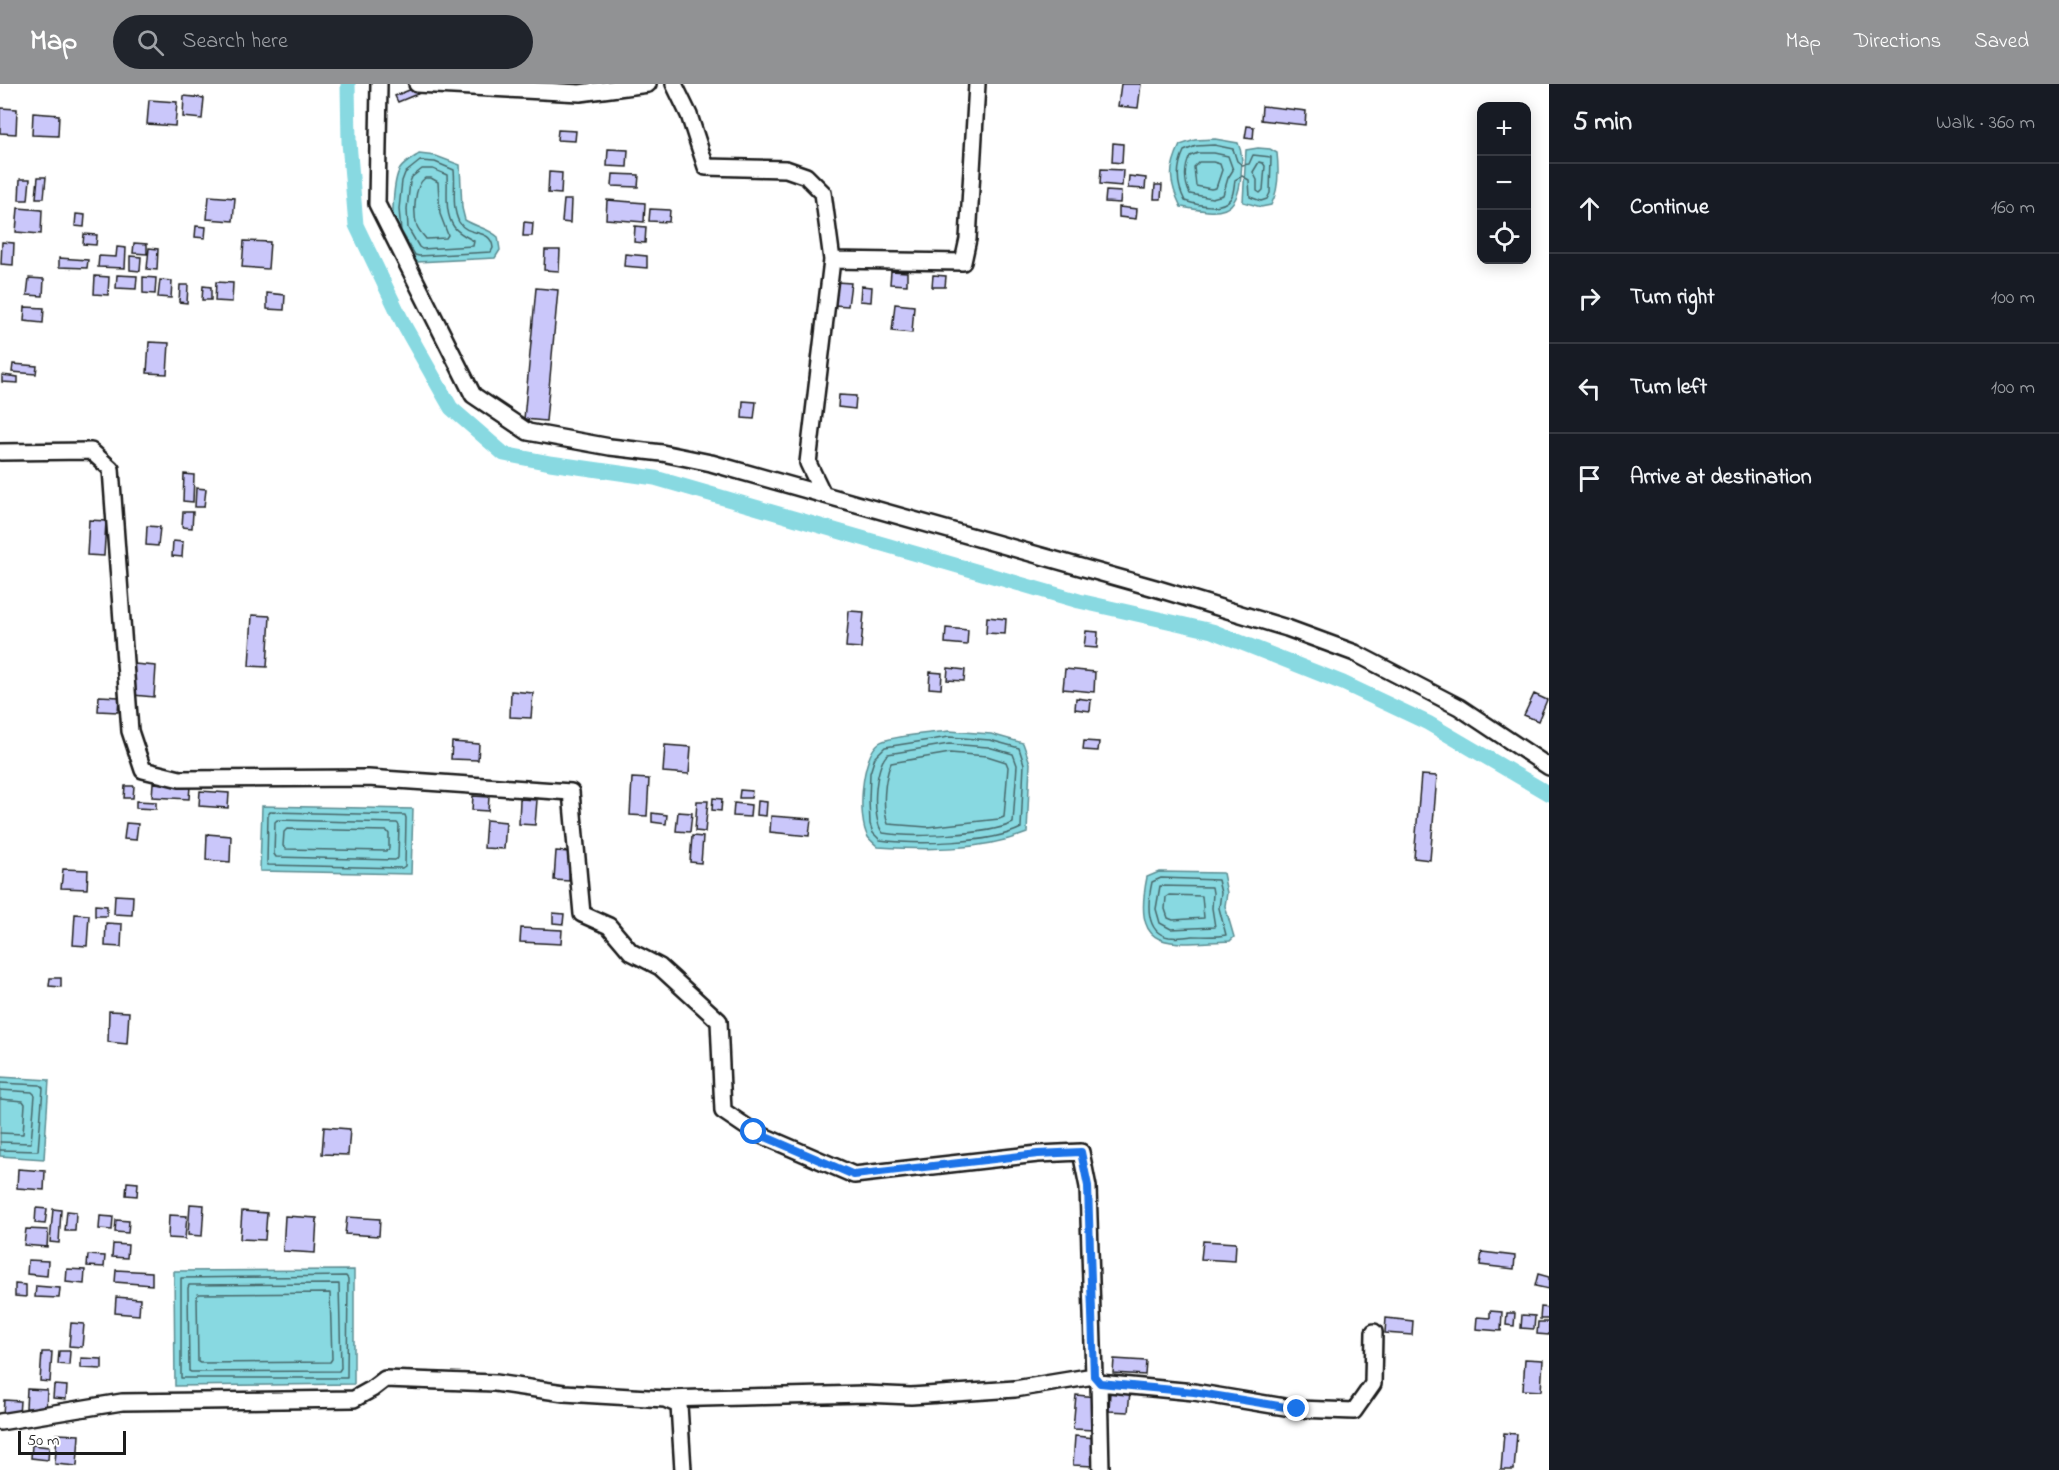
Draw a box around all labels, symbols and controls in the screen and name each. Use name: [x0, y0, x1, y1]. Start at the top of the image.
search box: [113, 15, 533, 69]
text: Map: [30, 22, 77, 63]
icon: search: [134, 26, 167, 59]
text: Search here: [182, 26, 288, 58]
text: Map: [1785, 27, 1821, 57]
text: Directions: [1854, 27, 1941, 57]
text: Saved: [1974, 27, 2029, 57]
map controls: [1477, 102, 1531, 264]
button: +: [1477, 102, 1531, 156]
text: 5 min: [1573, 104, 1632, 142]
text: Walk · 360 m: [1936, 109, 2035, 138]
button: −: [1477, 156, 1531, 210]
icon: ahead: [1573, 192, 1606, 225]
text: Continue: [1630, 192, 1709, 224]
text: 160 m: [1991, 194, 2035, 223]
button: locate: [1477, 210, 1531, 264]
icon: right: [1573, 282, 1606, 315]
text: Turn right: [1630, 282, 1715, 314]
text: 100 m: [1991, 284, 2035, 313]
icon: left: [1573, 372, 1606, 405]
text: Turn left: [1630, 372, 1707, 404]
text: 100 m: [1991, 374, 2035, 403]
icon: arrive: [1573, 462, 1606, 495]
text: Arrive at destination: [1630, 462, 1812, 494]
route start: [740, 1118, 766, 1144]
route end: [1283, 1395, 1309, 1421]
scale bar: [18, 1428, 126, 1456]
text: 50 m: [27, 1429, 59, 1453]

